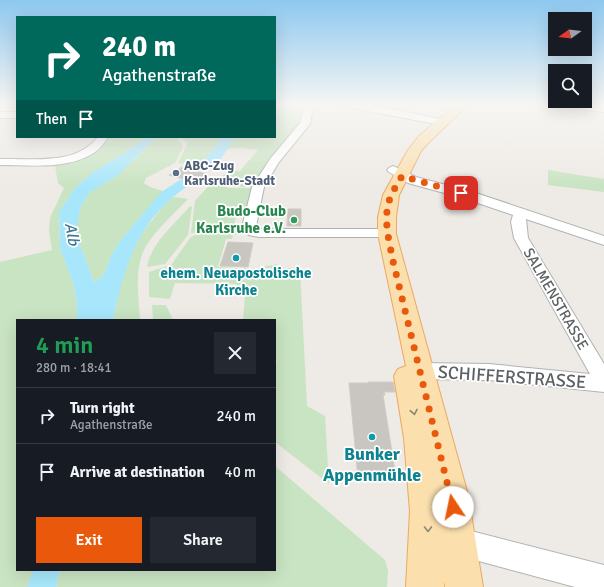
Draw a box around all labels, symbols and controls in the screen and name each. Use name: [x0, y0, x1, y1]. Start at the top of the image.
north arrow: [548, 12, 592, 56]
map controls: [548, 12, 592, 108]
text: 240 m: [102, 30, 176, 64]
icon: right: [36, 32, 88, 84]
text: Agathenstraße: [102, 64, 216, 86]
button: search: [548, 64, 592, 108]
icon: arrive: [75, 108, 97, 130]
text: Then: [36, 110, 67, 128]
place label: ABC-Zug Karlsruhe-Stadt: [184, 158, 275, 189]
marker: ABC-Zug Karlsruhe-Stadt: [171, 168, 181, 178]
pin: [444, 176, 478, 210]
icon: arrive: [450, 182, 472, 204]
place label: Budo-Club Karlsruhe e.V.: [196, 202, 286, 237]
marker: Budo-Club Karlsruhe e.V.: [289, 215, 299, 225]
water label: Alb: [60, 221, 84, 248]
street label: SALMENSTRASSE: [520, 245, 592, 353]
marker: ehem. Neuapostolische Kirche: [231, 253, 241, 263]
place label: ehem. Neuapostolische Kirche: [161, 264, 311, 299]
text: 4 min: [36, 330, 93, 360]
button: close: [214, 332, 256, 374]
text: 280 m · 18:41: [36, 360, 112, 376]
street label: SCHIFFERSTRASSE: [437, 361, 587, 393]
text: Turn right: [70, 399, 135, 417]
icon: right: [36, 405, 58, 427]
text: 240 m: [216, 407, 256, 425]
one-way arrow: [409, 409, 417, 415]
text: Agathenstraße: [70, 417, 153, 433]
marker: Bunker Appenmühle: [367, 432, 377, 442]
place label: Bunker Appenmühle: [323, 443, 421, 486]
icon: arrive: [36, 461, 58, 483]
text: Arrive at destination: [70, 463, 205, 481]
text: 40 m: [225, 463, 256, 481]
position arrow: [432, 486, 474, 528]
button: Exit: [36, 517, 142, 563]
button: Share: [150, 517, 256, 563]
one-way arrow: [423, 526, 432, 532]

